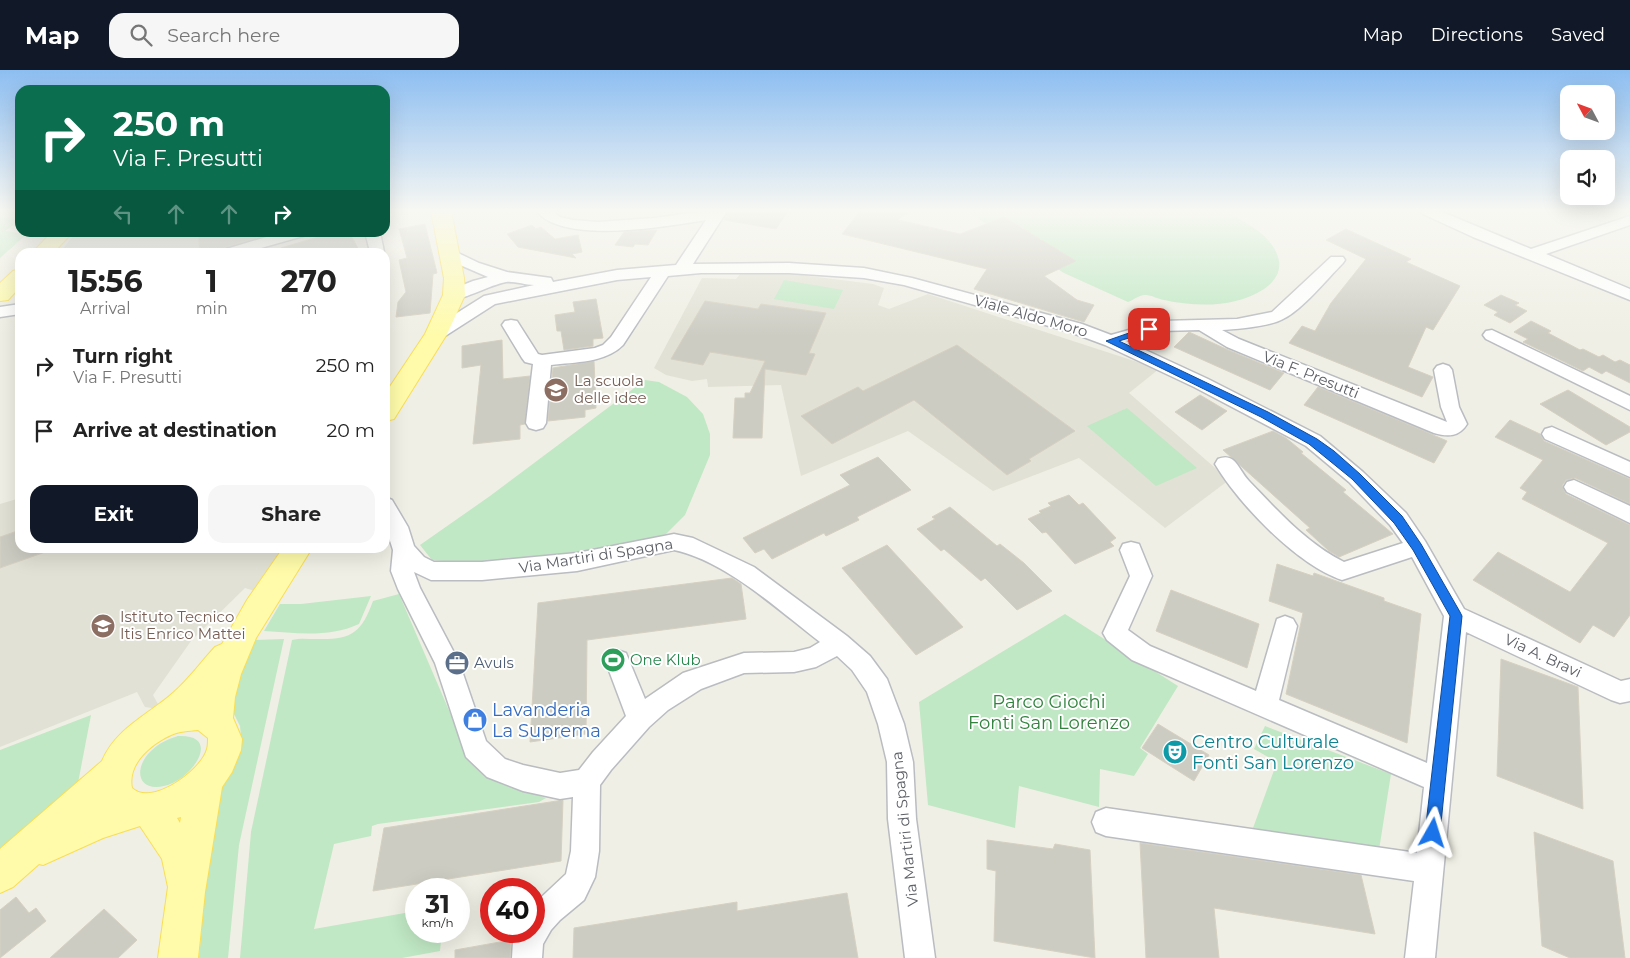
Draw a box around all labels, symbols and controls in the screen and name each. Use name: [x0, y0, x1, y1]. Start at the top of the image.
search box: [109, 13, 459, 58]
text: Map: [25, 21, 79, 50]
icon: search: [127, 21, 155, 49]
text: Search here: [167, 24, 280, 47]
text: Map: [1363, 24, 1403, 46]
text: Directions: [1431, 24, 1523, 46]
text: Saved: [1551, 24, 1605, 46]
north arrow: [1560, 85, 1615, 140]
map controls: [1560, 85, 1615, 205]
text: 250 m: [113, 102, 225, 145]
icon: right: [30, 105, 95, 170]
text: Via F. Presutti: [113, 145, 263, 172]
button: sound: [1560, 150, 1615, 205]
icon: left: [109, 200, 137, 228]
icon: ahead: [162, 200, 190, 228]
icon: ahead: [215, 200, 243, 228]
icon: right: [268, 200, 296, 228]
text: 15:56: [68, 263, 143, 300]
text: 1: [206, 263, 218, 300]
text: 270: [281, 263, 337, 300]
street label: Viale Aldo Moro: [972, 290, 1090, 341]
text: Arrival: [80, 299, 131, 318]
text: min: [196, 299, 228, 318]
text: m: [300, 299, 317, 318]
pin: [1128, 308, 1170, 350]
icon: arrive: [1135, 315, 1163, 343]
text: Turn right: [73, 345, 173, 368]
street label: Via F. Presutti: [1260, 347, 1362, 402]
icon: right: [30, 352, 58, 380]
text: 250 m: [316, 354, 375, 377]
text: Via F. Presutti: [73, 368, 182, 387]
place label: La scuola delle idee: [574, 371, 647, 407]
school or university icon: La scuola delle idee: [543, 377, 569, 403]
icon: arrive: [30, 417, 58, 445]
text: Arrive at destination: [73, 419, 277, 442]
text: 20 m: [327, 419, 375, 442]
button: Exit: [30, 485, 198, 543]
button: Share: [208, 485, 375, 543]
street label: Via Martiri di Spagna: [517, 534, 674, 577]
place label: Istituto Tecnico Itis Enrico Mattei: [120, 607, 246, 643]
school or university icon: Istituto Tecnico Itis Enrico Mattei: [90, 613, 116, 639]
street label: Via A. Bravi: [1502, 629, 1585, 682]
sports icon: One Klub: [600, 647, 626, 673]
office icon: Avuls: [444, 650, 470, 676]
place label: One Klub: [630, 650, 701, 669]
place label: Avuls: [474, 653, 514, 672]
park label: Parco Giochi Fonti San Lorenzo: [968, 691, 1130, 734]
place label: Lavanderia La Suprema: [492, 699, 601, 742]
shop icon: Lavanderia La Suprema: [462, 707, 488, 733]
place label: Centro Culturale Fonti San Lorenzo: [1192, 731, 1354, 774]
theatre icon: Centro Culturale Fonti San Lorenzo: [1162, 739, 1188, 765]
street label: Via Martiri di Spagna: [887, 750, 922, 908]
position arrow: [1406, 806, 1458, 858]
speed limit sign: 40: [480, 878, 545, 943]
text: 31: [425, 889, 450, 919]
text: km/h: [421, 915, 454, 930]

